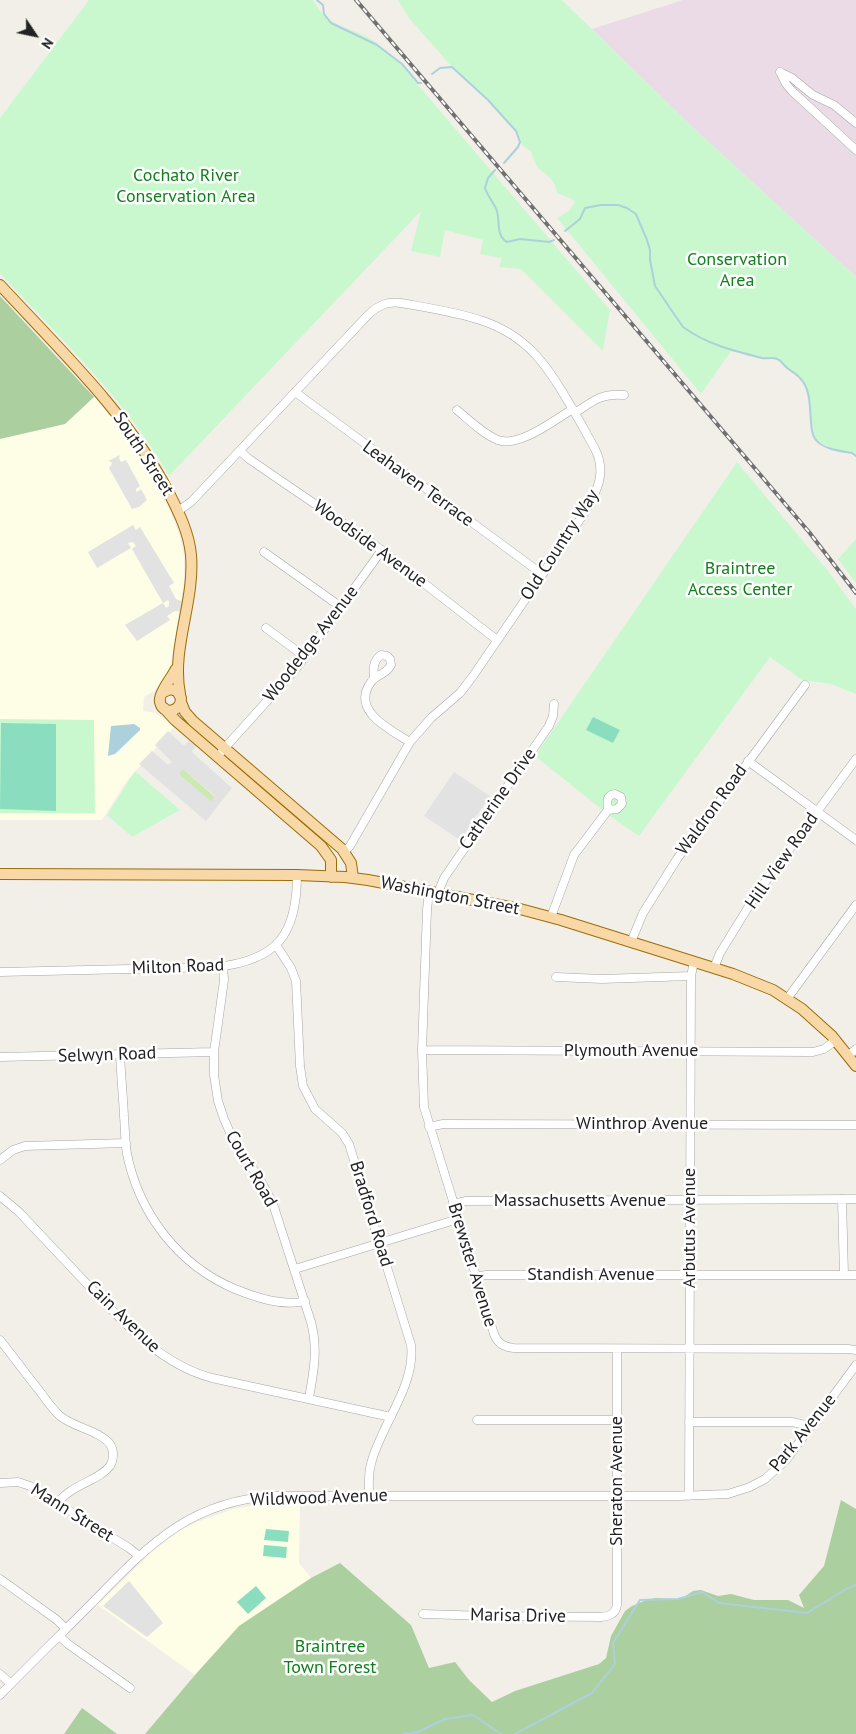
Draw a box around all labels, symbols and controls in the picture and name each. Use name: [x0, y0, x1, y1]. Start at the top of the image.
north arrow: [10, 10, 60, 60]
text: N: [37, 35, 57, 52]
park label: Cochato River Conservation Area: [116, 165, 256, 208]
park label: Conservation Area: [687, 249, 787, 292]
street label: South Street: [108, 408, 178, 500]
street label: Leahaven Terrace: [358, 436, 478, 532]
street label: Old Country Way: [516, 486, 604, 604]
street label: Woodside Avenue: [309, 495, 431, 593]
park label: Braintree Access Center: [688, 558, 792, 600]
street label: Woodedge Avenue: [259, 581, 363, 707]
street label: Catherine Drive: [455, 744, 541, 854]
street label: Waldron Road: [672, 761, 752, 859]
street label: Hill View Road: [741, 809, 823, 913]
street label: Washington Street: [379, 872, 521, 920]
street label: Milton Road: [131, 955, 225, 979]
street label: Plymouth Avenue: [564, 1040, 698, 1062]
street label: Selwyn Road: [57, 1042, 157, 1068]
street label: Winthrop Avenue: [576, 1113, 708, 1135]
street label: Court Road: [220, 1127, 282, 1211]
street label: Bradford Road: [345, 1159, 397, 1269]
street label: Arbutus Avenue: [679, 1168, 701, 1288]
street label: Massachusetts Avenue: [494, 1190, 666, 1212]
street label: Brewster Avenue: [443, 1200, 501, 1330]
street label: Standish Avenue: [527, 1264, 655, 1286]
street label: Cain Avenue: [81, 1276, 165, 1358]
street label: Park Avenue: [765, 1390, 841, 1476]
street label: Sheraton Avenue: [606, 1416, 628, 1546]
street label: Mann Street: [27, 1479, 117, 1547]
street label: Wildwood Avenue: [250, 1485, 388, 1511]
street label: Marisa Drive: [470, 1604, 566, 1628]
park label: Braintree Town Forest: [284, 1636, 376, 1678]

